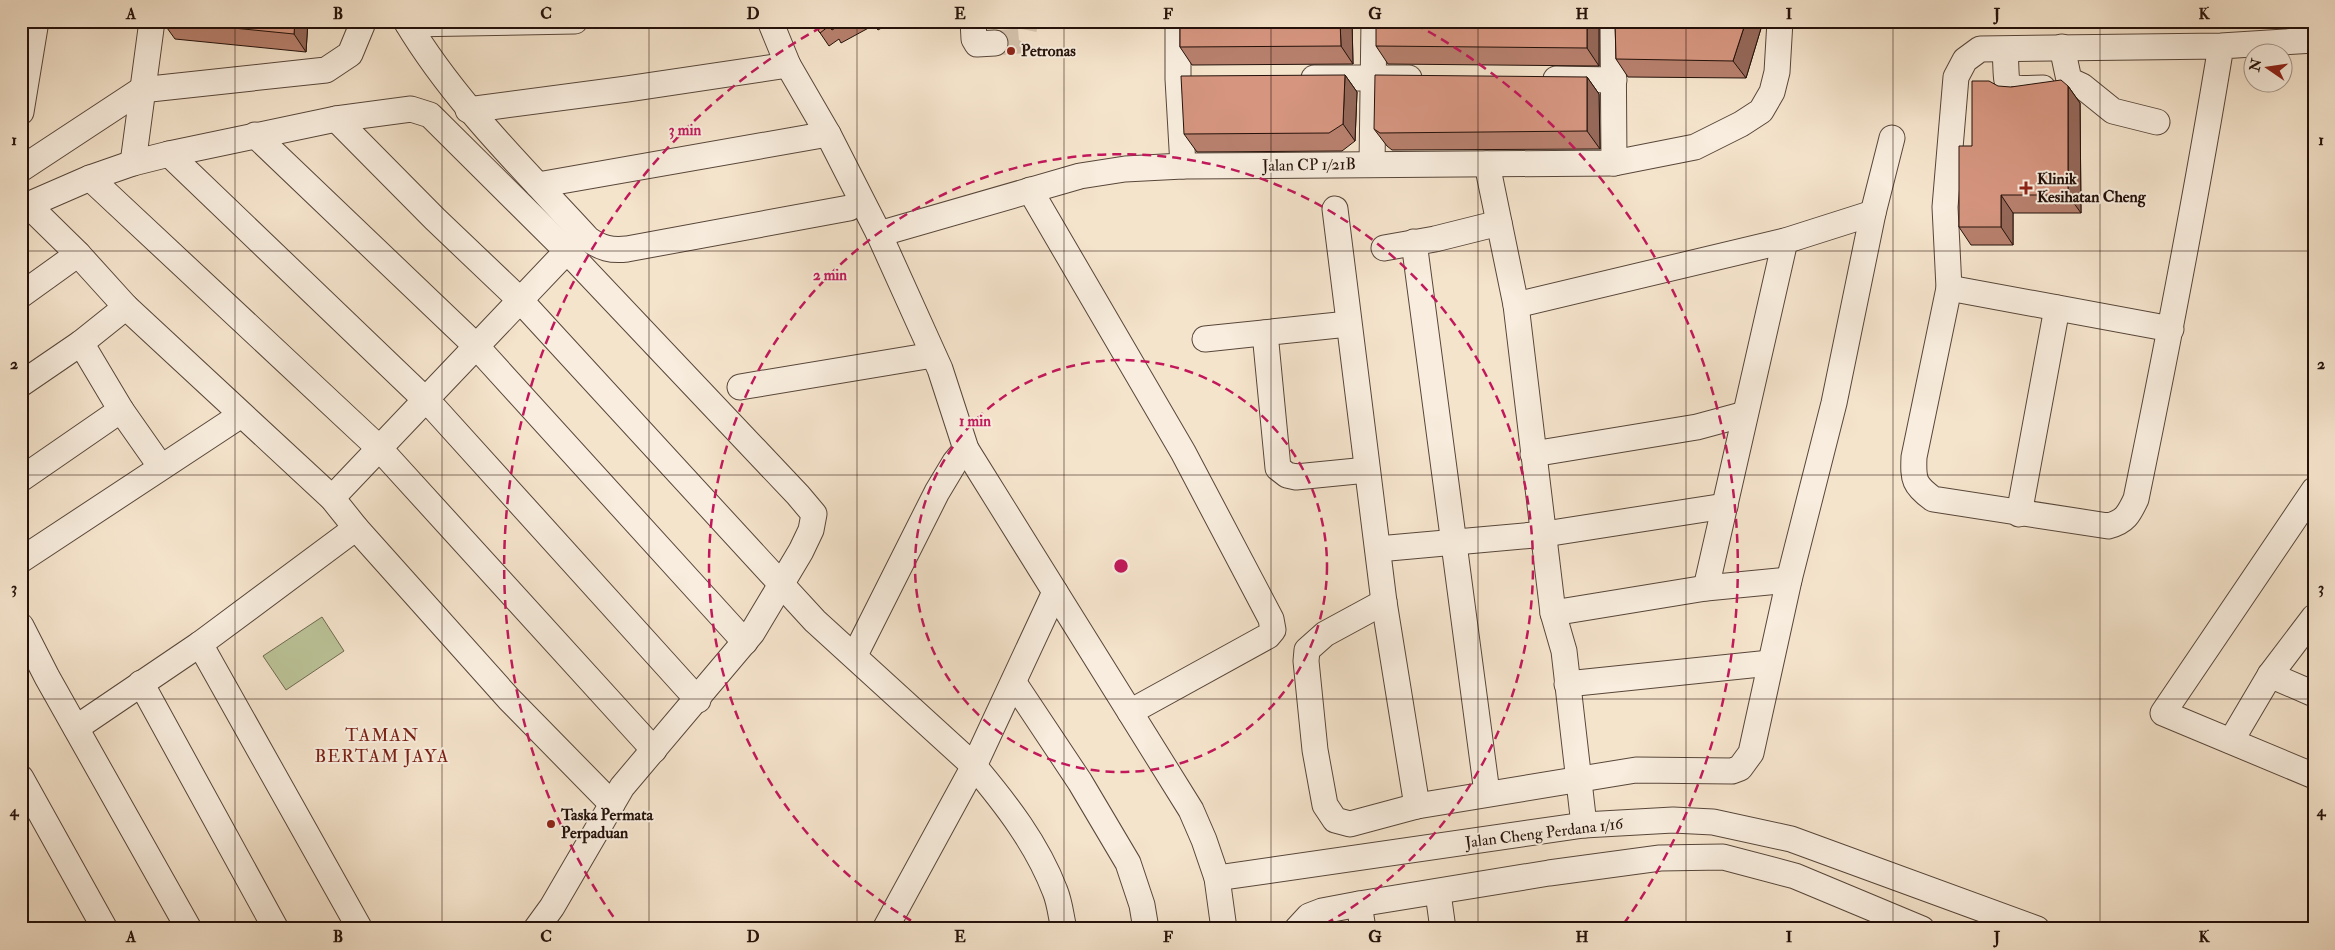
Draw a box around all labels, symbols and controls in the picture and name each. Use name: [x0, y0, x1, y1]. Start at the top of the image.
text: A: [125, 4, 137, 24]
text: B: [333, 4, 343, 24]
text: C: [540, 4, 552, 24]
text: D: [746, 4, 760, 24]
text: E: [954, 4, 966, 24]
text: F: [1163, 4, 1173, 24]
text: G: [1368, 4, 1382, 24]
text: H: [1575, 4, 1589, 24]
text: I: [1786, 4, 1793, 24]
text: J: [1993, 4, 2001, 25]
text: K: [2198, 4, 2210, 24]
place label: Petronas: [1021, 41, 1076, 61]
north arrow: [2242, 42, 2292, 92]
marker: Petronas: [1005, 45, 1017, 57]
text: N: [2246, 57, 2266, 74]
text: 3 min: [669, 121, 701, 140]
text: 1: [11, 130, 17, 150]
text: 1: [2318, 130, 2324, 150]
street label: Jalan CP 1/21B: [1261, 154, 1356, 177]
place label: Klinik Kesihatan Cheng: [2037, 169, 2147, 208]
marker: Klinik Kesihatan Cheng: [2019, 181, 2033, 195]
text: 2 min: [813, 266, 847, 285]
text: 2: [10, 354, 18, 374]
text: 2: [2317, 354, 2325, 374]
text: 1 min: [959, 412, 991, 431]
centre of rings: [1112, 557, 1130, 575]
text: 3: [11, 578, 17, 598]
text: 3: [2318, 578, 2324, 598]
district label: TAMAN BERTAM JAYA: [315, 724, 449, 768]
text: 4: [9, 801, 20, 821]
text: 4: [2316, 801, 2327, 821]
place label: Taska Permata Perpaduan: [560, 805, 653, 844]
street label: Jalan Cheng Perdana 1/16: [1463, 813, 1625, 854]
marker: Taska Permata Perpaduan: [545, 818, 557, 830]
text: A: [125, 927, 137, 947]
text: B: [333, 927, 343, 947]
text: C: [540, 927, 552, 947]
text: D: [746, 927, 760, 947]
text: E: [954, 927, 966, 947]
text: F: [1163, 927, 1173, 947]
text: G: [1368, 927, 1382, 947]
text: H: [1575, 927, 1589, 947]
text: I: [1786, 927, 1793, 947]
text: J: [1993, 927, 2001, 948]
text: K: [2198, 927, 2210, 947]

